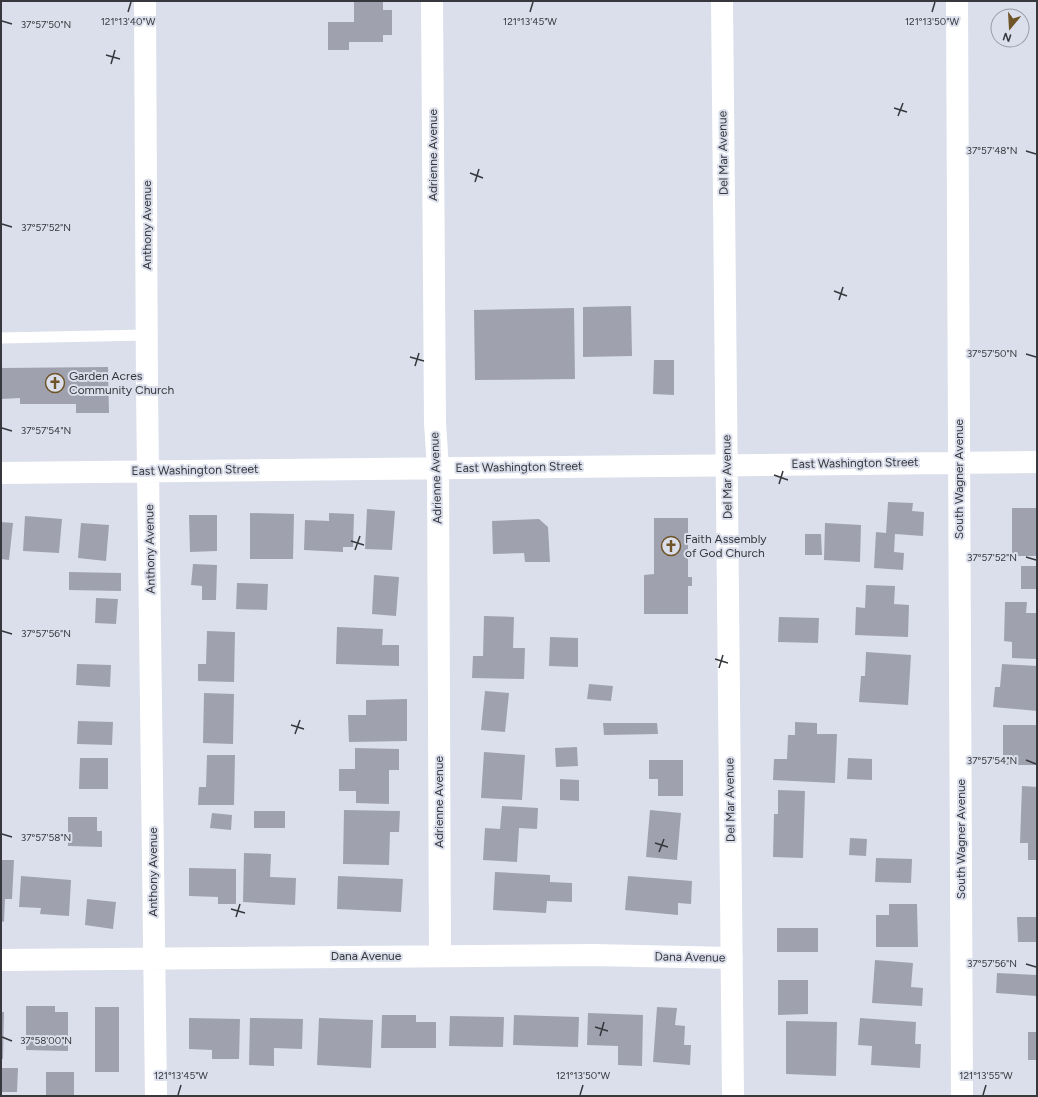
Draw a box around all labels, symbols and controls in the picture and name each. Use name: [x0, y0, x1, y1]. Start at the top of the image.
north arrow: [990, 8, 1030, 48]
text: 121°13'40"W: [101, 15, 156, 28]
text: 121°13'45"W: [503, 15, 557, 28]
text: 121°13'50"W: [905, 15, 959, 28]
text: 37°57'50"N: [21, 18, 71, 31]
text: N: [1001, 30, 1013, 45]
street label: Adrienne Avenue: [426, 109, 440, 201]
street label: Del Mar Avenue: [715, 110, 731, 195]
text: 37°57'48"N: [967, 144, 1017, 157]
street label: Anthony Avenue: [140, 180, 154, 270]
text: 37°57'52"N: [21, 221, 71, 234]
text: 37°57'50"N: [967, 347, 1017, 360]
place label: Garden Acres Community Church: [69, 369, 175, 397]
church icon: Garden Acres Community Church: [44, 372, 66, 394]
street label: South Wagner Avenue: [952, 418, 966, 539]
text: 37°57'54"N: [21, 424, 71, 437]
street label: Adrienne Avenue: [427, 431, 445, 524]
street label: Del Mar Avenue: [719, 434, 735, 519]
street label: East Washington Street: [791, 455, 919, 471]
street label: East Washington Street: [455, 459, 583, 475]
street label: East Washington Street: [131, 462, 259, 478]
street label: Anthony Avenue: [142, 504, 158, 594]
place label: Faith Assembly of God Church: [685, 532, 767, 560]
church icon: Faith Assembly of God Church: [660, 535, 682, 557]
text: 37°57'52"N: [967, 551, 1017, 564]
text: 37°57'56"N: [21, 627, 71, 640]
text: 37°57'54"N: [967, 754, 1017, 767]
street label: Adrienne Avenue: [432, 756, 446, 848]
street label: Del Mar Avenue: [722, 757, 738, 842]
street label: South Wagner Avenue: [954, 778, 968, 899]
street label: Anthony Avenue: [146, 827, 160, 917]
text: 37°57'58"N: [21, 831, 71, 844]
street label: Dana Avenue: [331, 949, 402, 963]
street label: Dana Avenue: [655, 949, 726, 965]
text: 37°57'56"N: [967, 957, 1017, 970]
text: 37°58'00"N: [20, 1034, 72, 1047]
text: 121°13'45"W: [154, 1069, 208, 1082]
text: 121°13'50"W: [556, 1069, 610, 1082]
text: 121°13'55"W: [959, 1069, 1013, 1082]

